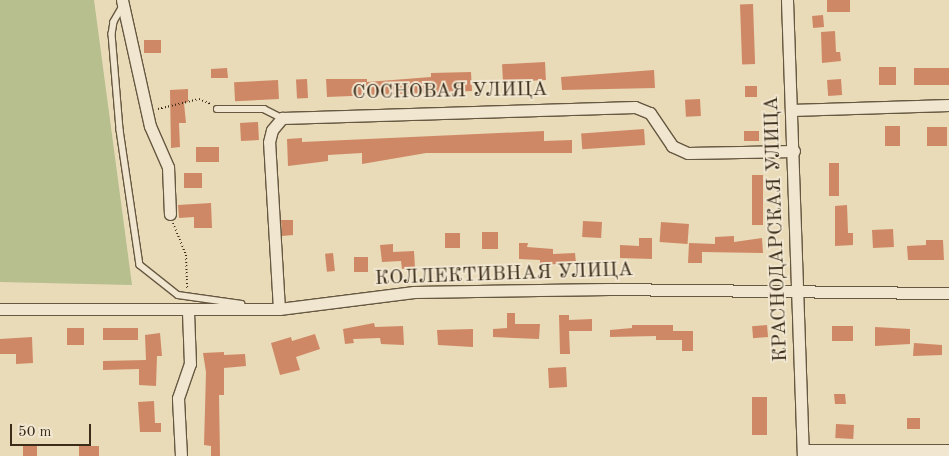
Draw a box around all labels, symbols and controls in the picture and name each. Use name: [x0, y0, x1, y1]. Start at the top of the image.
street label: СОСНОВАЯ УЛИЦА: [352, 78, 548, 106]
street label: КРАСНОДАРСКАЯ УЛИЦА: [760, 96, 794, 362]
street label: КОЛЛЕКТИВНАЯ УЛИЦА: [374, 258, 634, 292]
scale bar: [12, 414, 94, 446]
text: 50 m: [18, 425, 52, 440]

